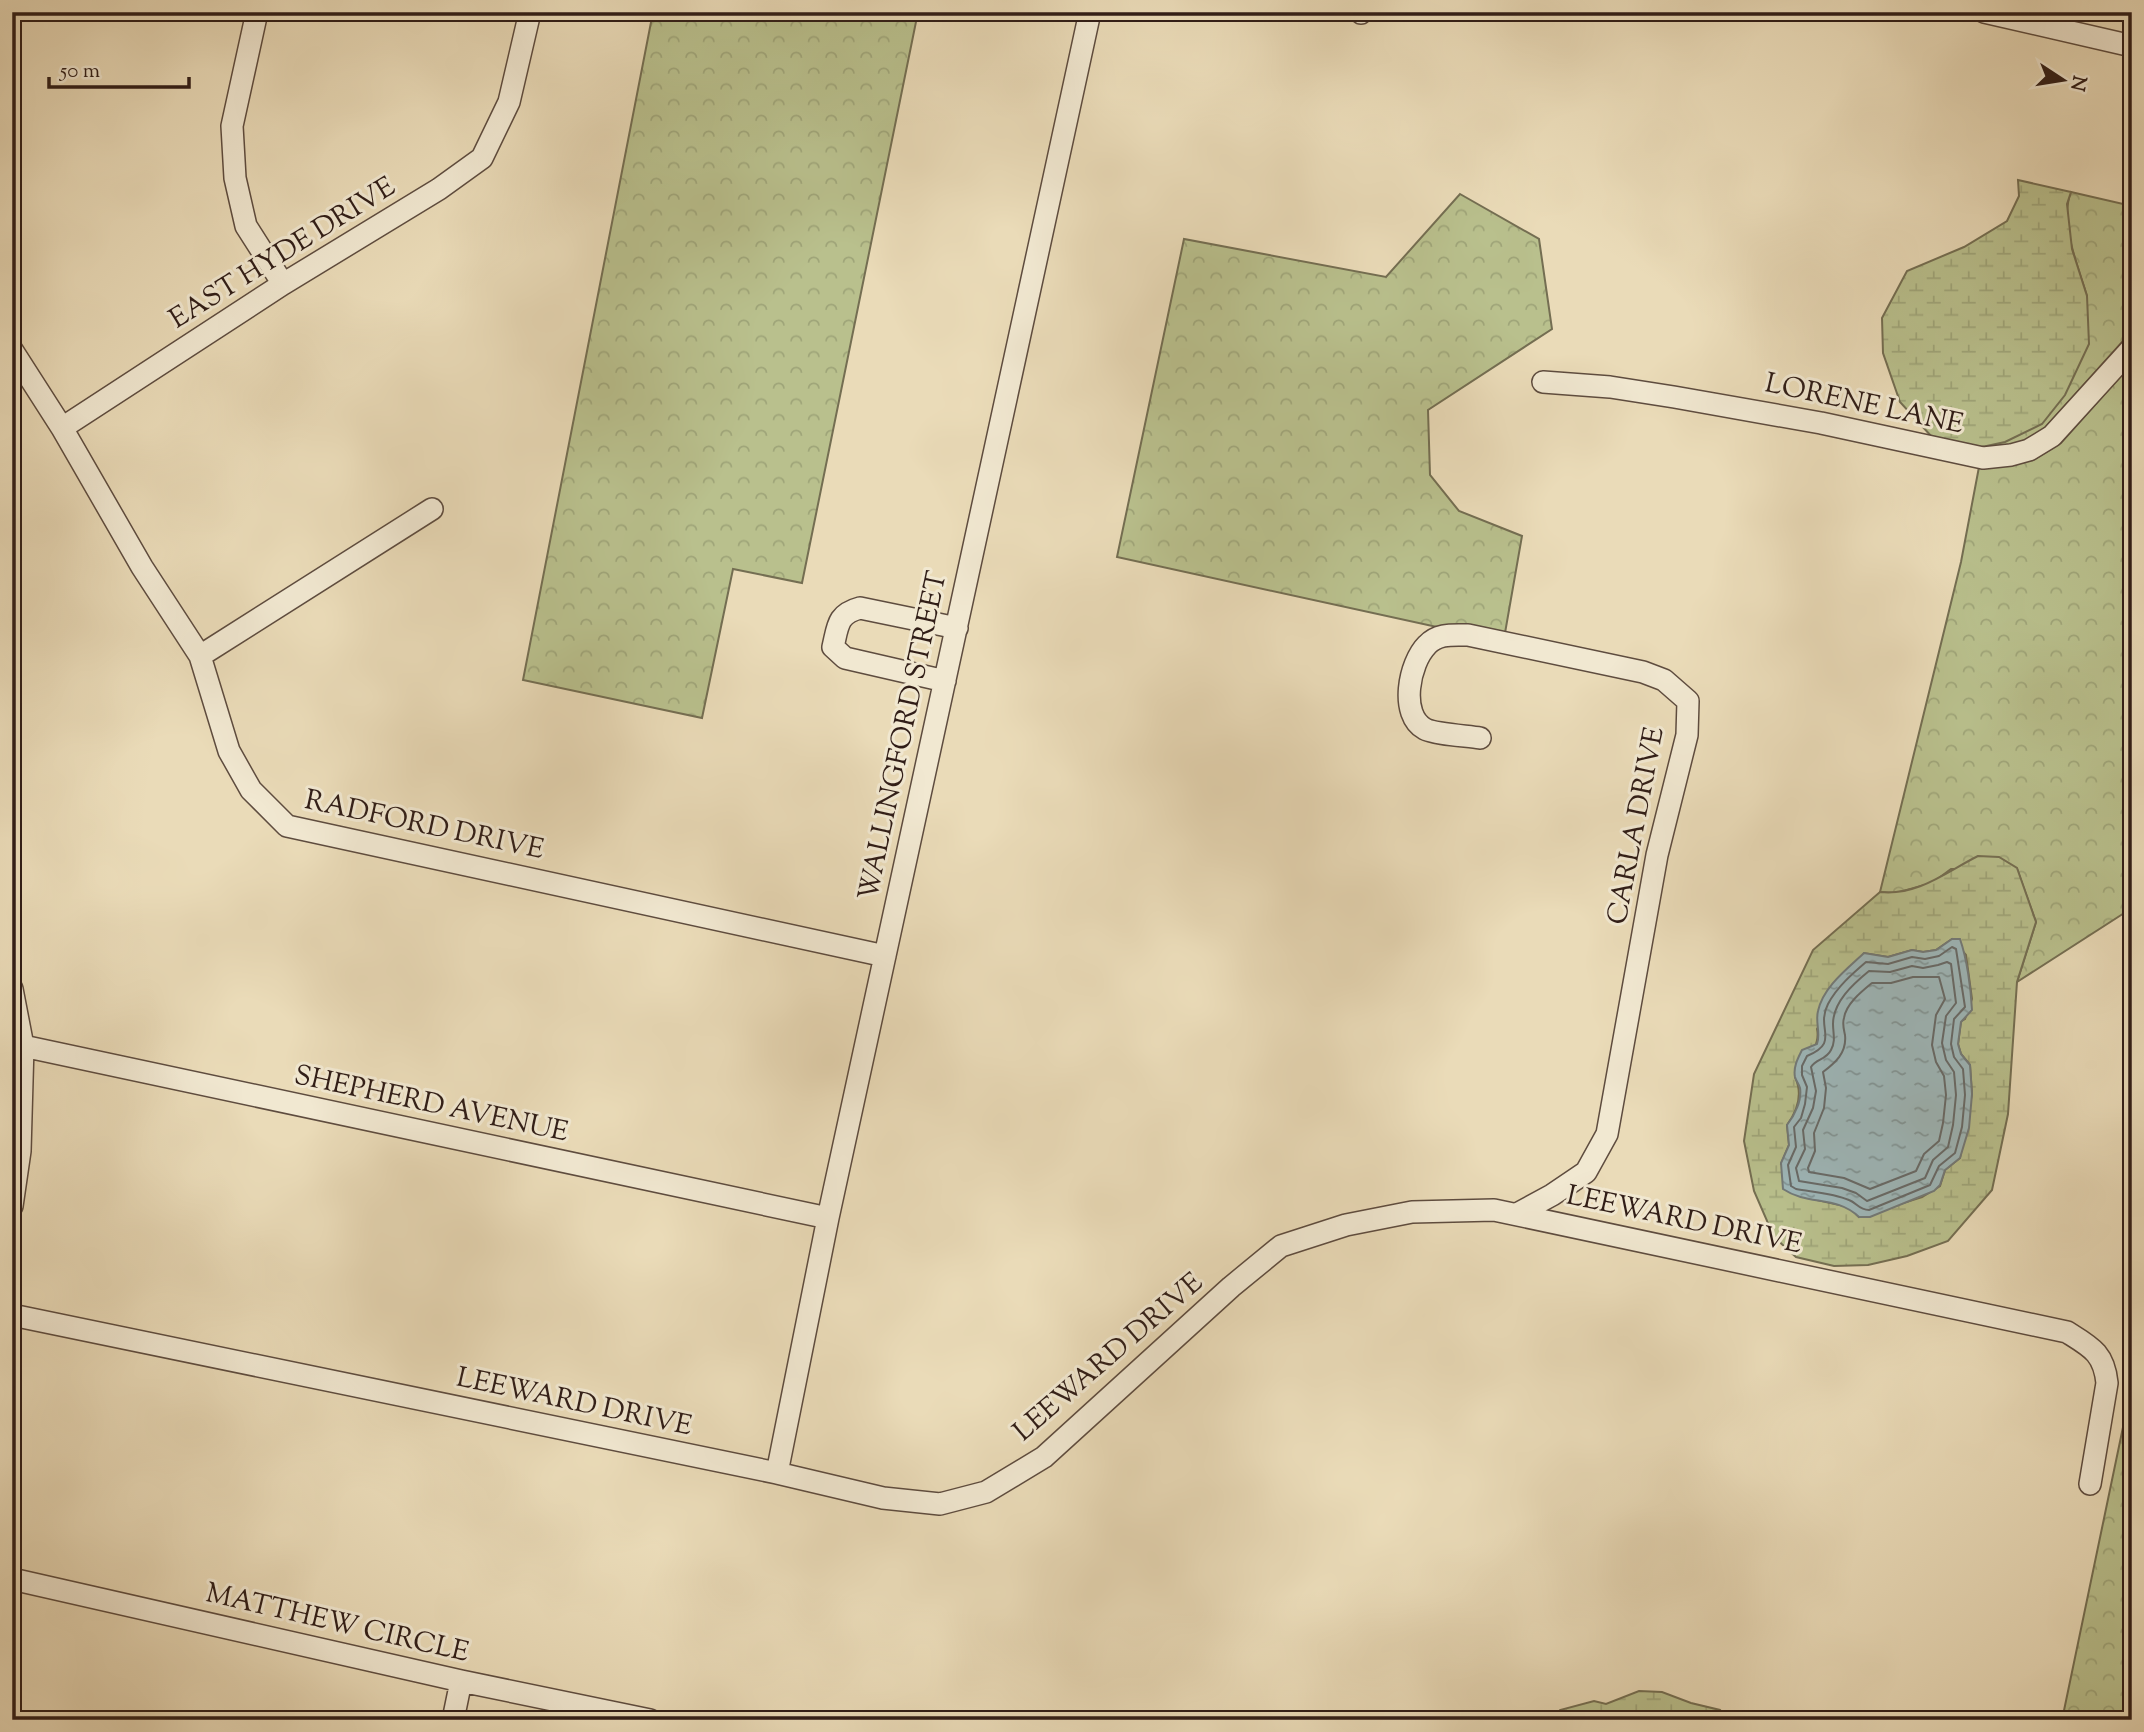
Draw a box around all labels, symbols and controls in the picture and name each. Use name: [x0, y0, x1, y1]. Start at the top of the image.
scale bar: [49, 46, 189, 90]
north arrow: [2028, 46, 2098, 116]
text: 50 m: [59, 57, 100, 87]
text: N: [2062, 73, 2092, 93]
street label: EAST HYDE DRIVE: [162, 168, 404, 340]
street label: LORENE LANE: [1761, 364, 1967, 446]
street label: WALLINGFORD STREET: [850, 567, 959, 904]
street label: CARLA DRIVE: [1598, 724, 1676, 928]
street label: RADFORD DRIVE: [301, 781, 547, 871]
street label: SHEPHERD AVENUE: [290, 1056, 572, 1154]
street label: LEEWARD DRIVE: [1563, 1177, 1806, 1266]
street label: LEEWARD DRIVE: [1005, 1264, 1213, 1452]
street label: LEEWARD DRIVE: [453, 1359, 696, 1448]
street label: MATTHEW CIRCLE: [201, 1574, 473, 1674]

